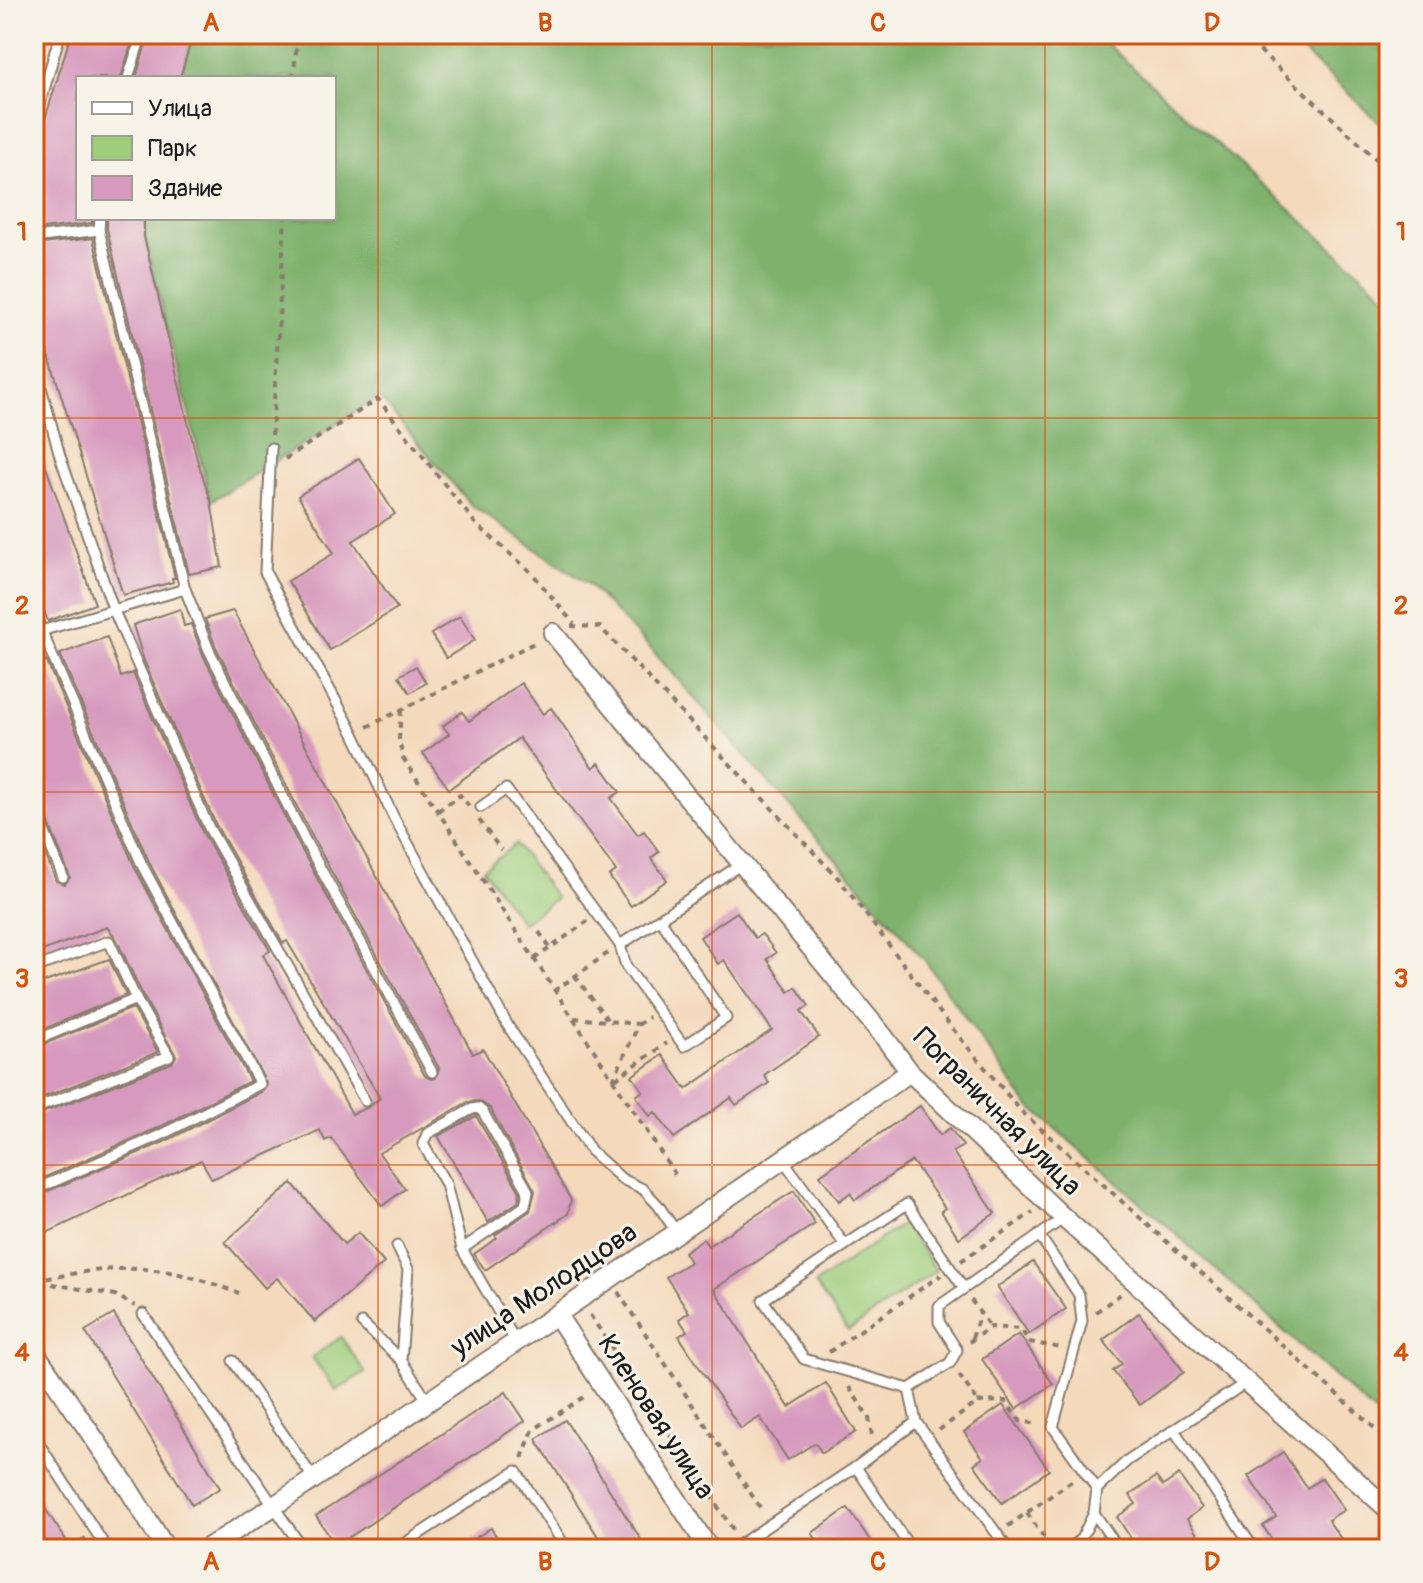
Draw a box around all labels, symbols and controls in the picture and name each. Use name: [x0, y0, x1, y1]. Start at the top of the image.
text: A: [203, 7, 220, 39]
text: B: [538, 7, 552, 39]
text: C: [870, 7, 886, 39]
text: D: [1204, 7, 1220, 39]
legend: [76, 76, 336, 220]
text: Улица: [148, 94, 212, 123]
text: Парк: [148, 134, 197, 163]
text: Здание: [148, 174, 223, 203]
text: 1: [17, 216, 27, 248]
text: 1: [1396, 216, 1406, 248]
text: 2: [15, 590, 29, 622]
text: 2: [1394, 590, 1408, 622]
text: 3: [15, 963, 29, 995]
text: 3: [1394, 963, 1408, 995]
street label: Пограничная улица: [905, 1020, 1089, 1204]
street label: улица Молодцова: [443, 1215, 644, 1366]
street label: Кленовая улица: [590, 1328, 722, 1506]
text: 4: [14, 1337, 30, 1369]
text: 4: [1393, 1337, 1409, 1369]
text: A: [203, 1546, 220, 1578]
text: B: [538, 1546, 552, 1578]
text: C: [870, 1546, 886, 1578]
text: D: [1204, 1546, 1220, 1578]

